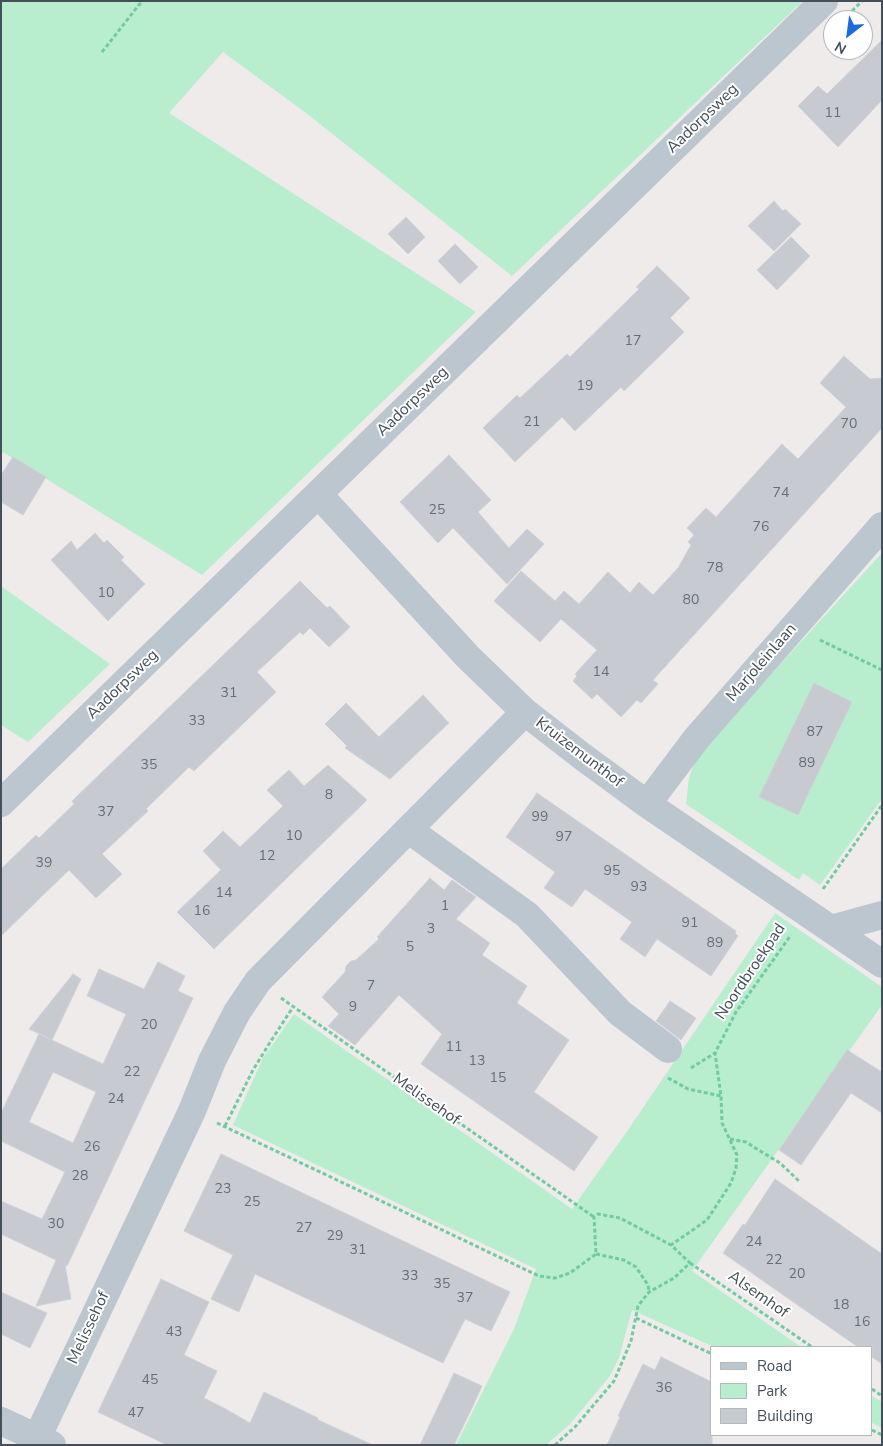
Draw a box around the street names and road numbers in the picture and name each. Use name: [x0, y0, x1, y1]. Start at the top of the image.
street label: Aadorpsweg: [663, 80, 743, 158]
street label: Aadorpsweg: [373, 363, 453, 441]
street label: Marjoleinlaan: [723, 620, 801, 706]
street label: Aadorpsweg: [83, 646, 163, 724]
street label: Kruizemunthof: [531, 714, 627, 792]
street label: Noordbroekpad: [712, 920, 790, 1024]
street label: Melissehof: [389, 1070, 463, 1130]
street label: Alsemhof: [724, 1267, 792, 1323]
street label: Melissehof: [64, 1289, 114, 1367]

